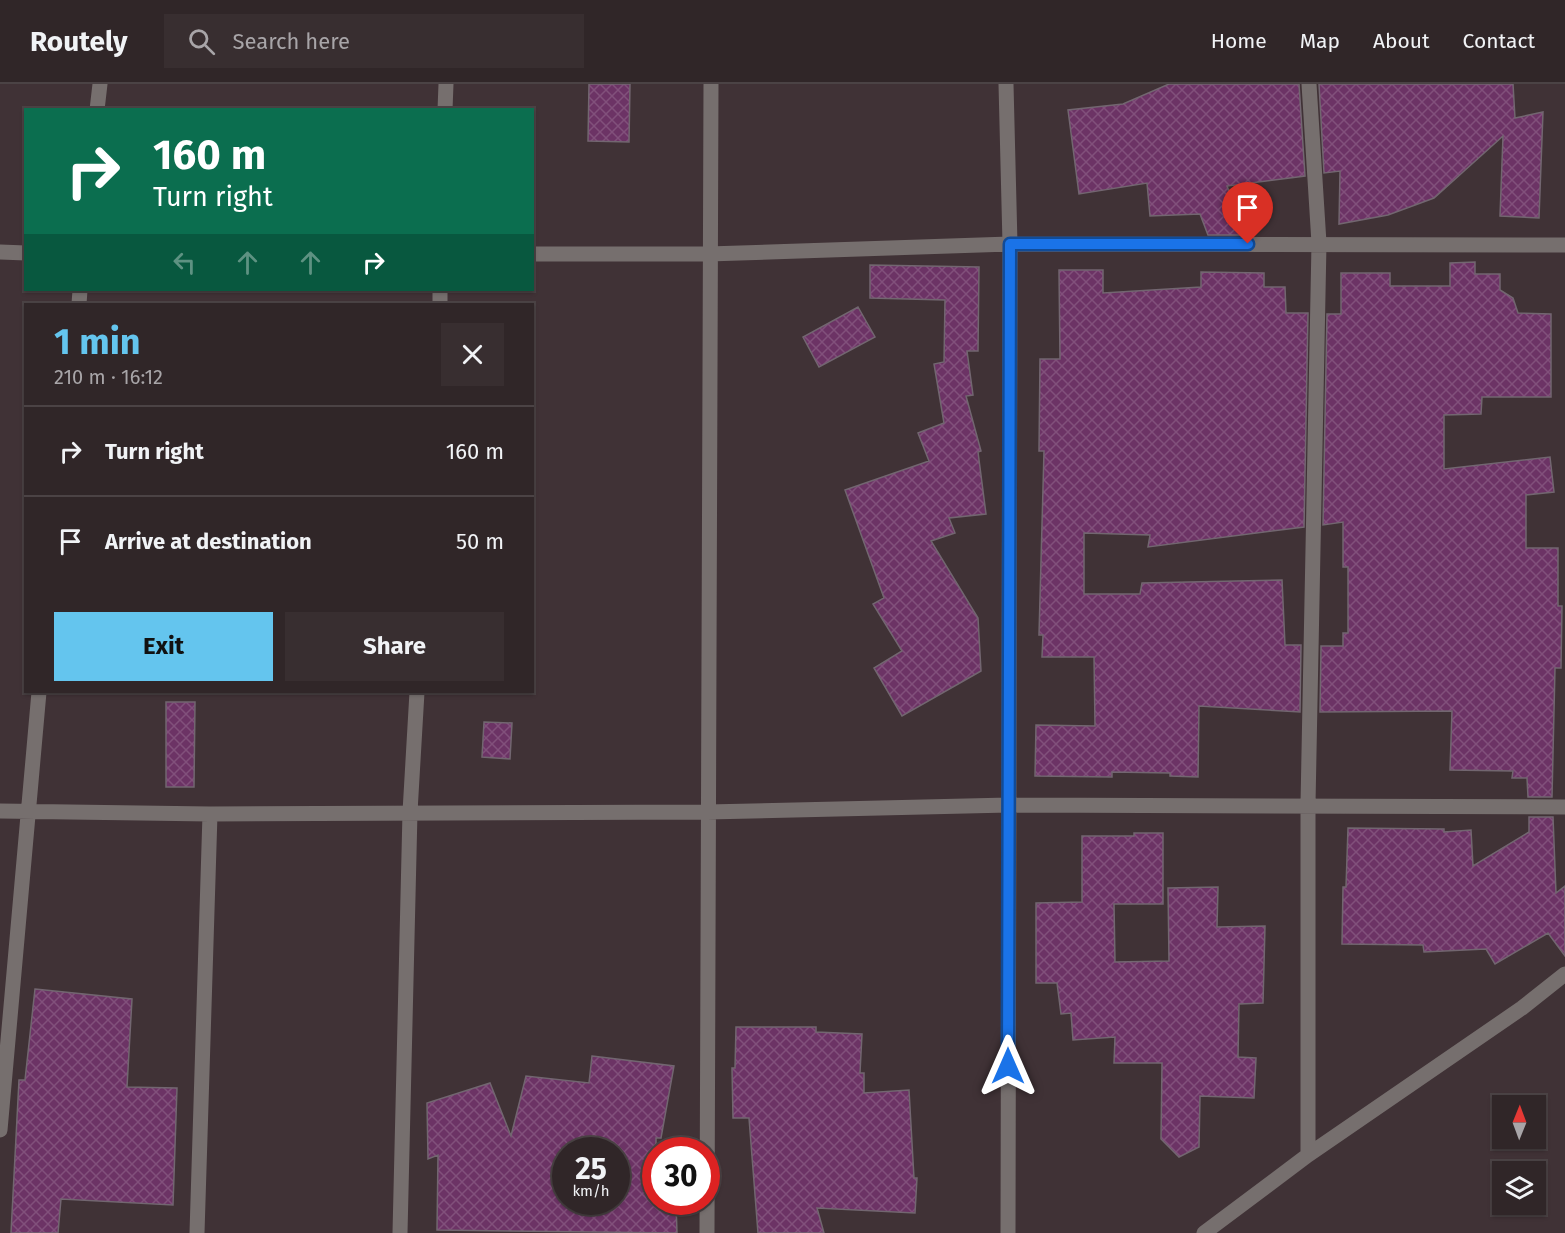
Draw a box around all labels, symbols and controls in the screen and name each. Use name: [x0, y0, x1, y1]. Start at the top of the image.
search box: [164, 14, 584, 68]
text: Routely: [30, 25, 128, 58]
icon: search: [185, 25, 218, 58]
text: Search here: [233, 28, 350, 55]
text: Home: [1211, 28, 1267, 54]
text: Map: [1300, 28, 1340, 54]
text: About: [1373, 28, 1430, 54]
text: Contact: [1463, 28, 1535, 54]
text: 160 m: [153, 130, 266, 180]
icon: right: [54, 132, 132, 210]
text: Turn right: [153, 181, 273, 213]
pin: [1222, 182, 1273, 244]
icon: arrive: [1231, 191, 1264, 224]
icon: left: [168, 246, 201, 279]
icon: ahead: [231, 246, 264, 279]
icon: ahead: [294, 246, 327, 279]
icon: right: [357, 246, 390, 279]
text: 1 min: [54, 320, 141, 364]
button: close: [441, 323, 504, 386]
text: 210 m · 16:12: [54, 365, 163, 389]
icon: right: [54, 435, 87, 468]
text: Turn right: [105, 438, 204, 465]
text: 160 m: [446, 438, 504, 465]
icon: arrive: [54, 525, 87, 558]
text: Arrive at destination: [105, 528, 312, 555]
text: 50 m: [456, 528, 504, 555]
button: Exit: [54, 612, 273, 681]
button: Share: [285, 612, 504, 681]
position arrow: [976, 1034, 1040, 1098]
north arrow: [1492, 1095, 1546, 1149]
map controls: [1492, 1095, 1546, 1215]
speed limit sign: 30: [642, 1137, 720, 1215]
text: 25: [575, 1151, 607, 1187]
button: layers: [1492, 1161, 1546, 1215]
text: km/h: [572, 1182, 610, 1200]

